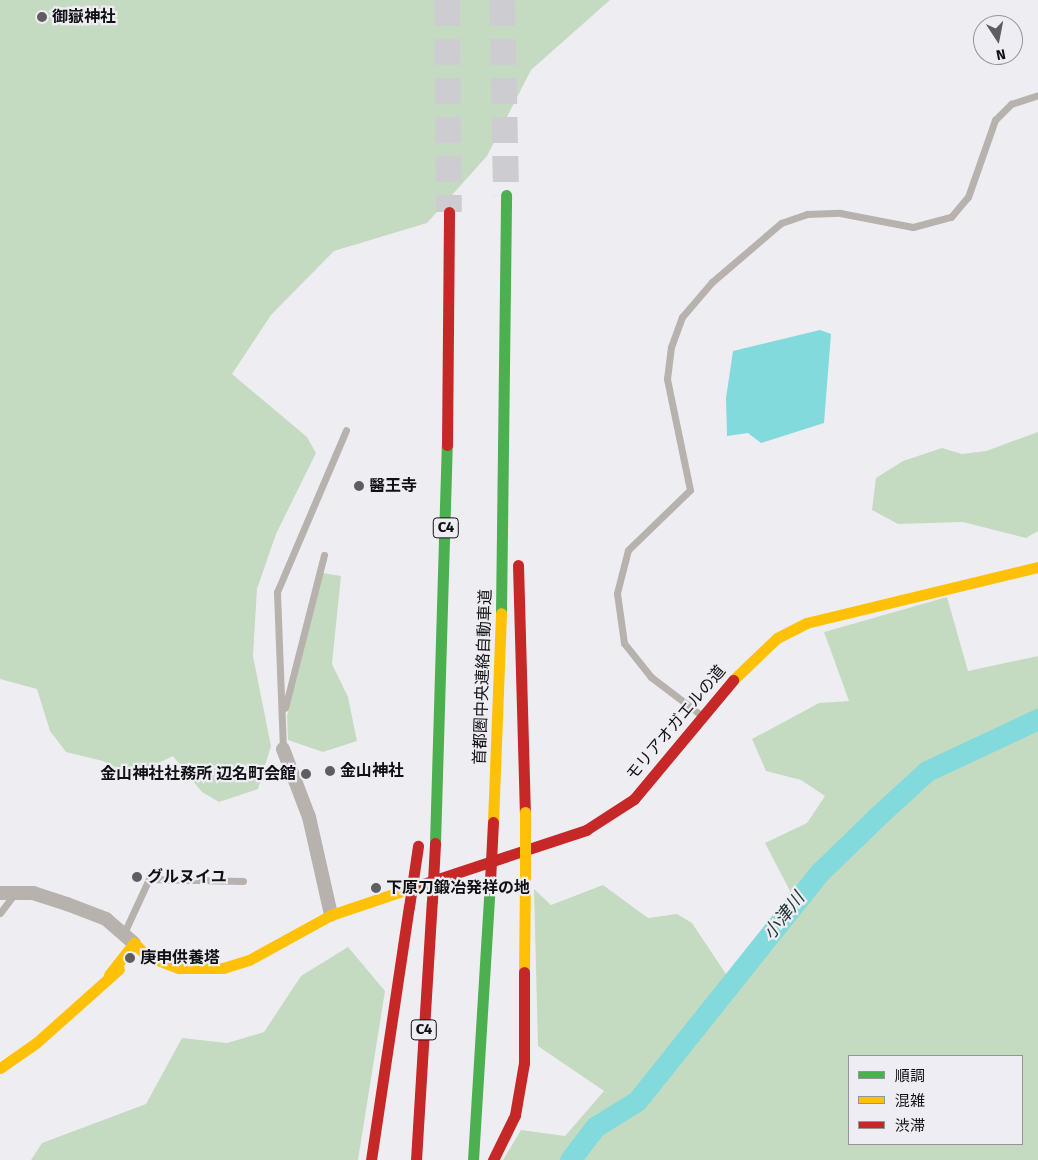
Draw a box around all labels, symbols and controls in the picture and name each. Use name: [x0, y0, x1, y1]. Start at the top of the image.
place label: 御嶽神社: [52, 7, 116, 27]
marker: 御嶽神社: [36, 11, 48, 23]
north arrow: [973, 15, 1023, 65]
text: N: [995, 45, 1007, 63]
place label: 醫王寺: [369, 476, 417, 496]
marker: 醫王寺: [353, 480, 365, 492]
road number: C4: [432, 516, 460, 540]
street label: 首都圏中央連絡自動車道: [470, 589, 496, 765]
street label: モリアオガエルの道: [622, 662, 730, 784]
place label: 金山神社: [340, 761, 404, 781]
place label: 金山神社社務所 辺名町会館: [100, 764, 296, 784]
marker: 金山神社: [324, 765, 336, 777]
marker: 金山神社社務所 辺名町会館: [300, 768, 312, 780]
place label: グルヌイユ: [147, 867, 227, 887]
marker: グルヌイユ: [131, 871, 143, 883]
place label: 下原刀鍛冶発祥の地: [386, 878, 530, 898]
marker: 下原刀鍛冶発祥の地: [370, 882, 382, 894]
water label: 小津川: [759, 888, 809, 944]
place label: 庚申供養塔: [140, 948, 220, 968]
marker: 庚申供養塔: [124, 952, 136, 964]
road number: C4: [410, 1018, 438, 1042]
legend: [848, 1055, 1023, 1145]
text: 順調: [895, 1067, 925, 1085]
text: 混雑: [895, 1092, 925, 1110]
text: 渋滞: [895, 1117, 925, 1135]

